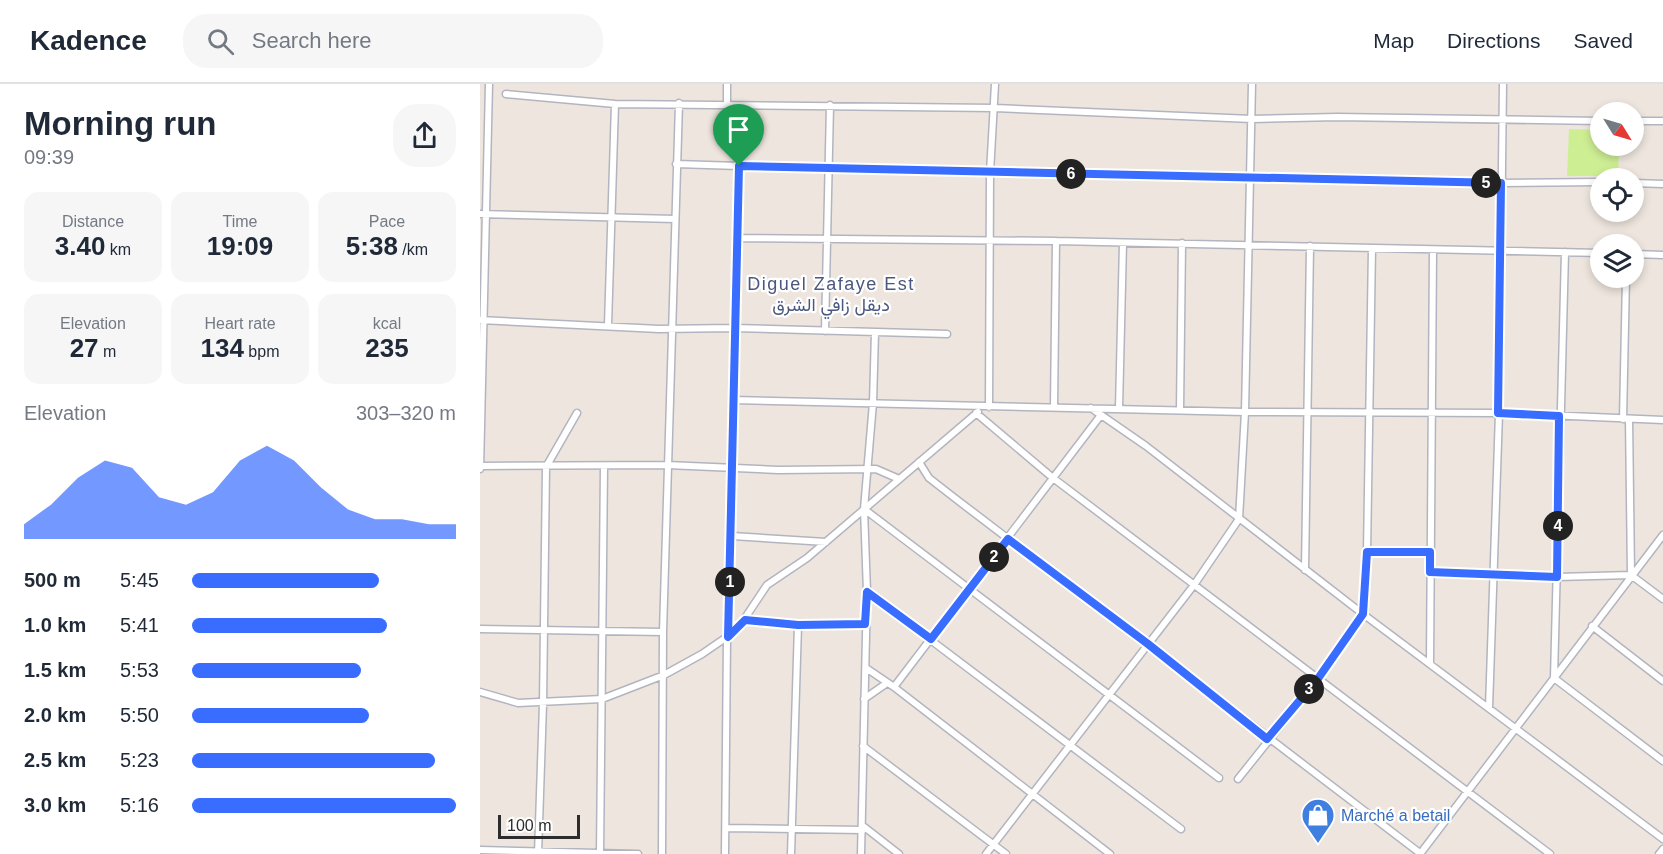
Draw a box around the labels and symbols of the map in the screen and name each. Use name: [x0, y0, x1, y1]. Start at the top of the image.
north arrow: [1590, 102, 1644, 156]
pin: [713, 104, 764, 166]
pin: 6: [1056, 159, 1086, 189]
pin: 5: [1471, 168, 1501, 198]
district label: Diguel Zafaye Est ديقل زافي الشرق: [747, 274, 915, 320]
pin: 4: [1543, 511, 1573, 541]
pin: 2: [979, 542, 1009, 572]
pin: 1: [715, 567, 745, 597]
pin: 3: [1294, 674, 1324, 704]
shop icon: Marché a betail: [1300, 797, 1336, 844]
place label: Marché a betail: [1341, 807, 1450, 824]
scale bar: [498, 812, 580, 840]

